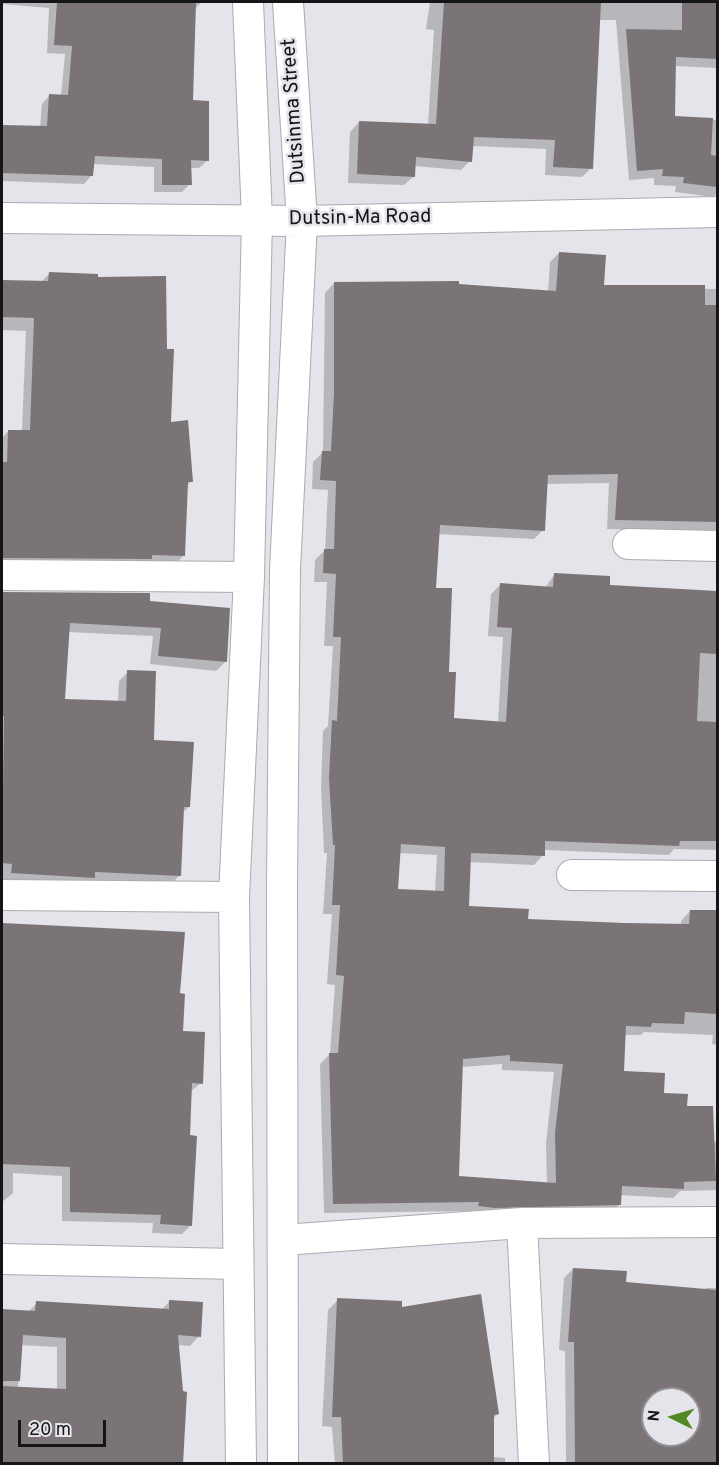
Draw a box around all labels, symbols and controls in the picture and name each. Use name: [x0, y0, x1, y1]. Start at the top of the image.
street label: Dutsinma Street: [278, 38, 312, 184]
street label: Dutsin-Ma Road: [288, 206, 432, 232]
north arrow: [641, 1387, 701, 1447]
scale bar: [21, 1408, 110, 1446]
text: N: [645, 1409, 666, 1422]
text: 20 m: [29, 1419, 71, 1442]

